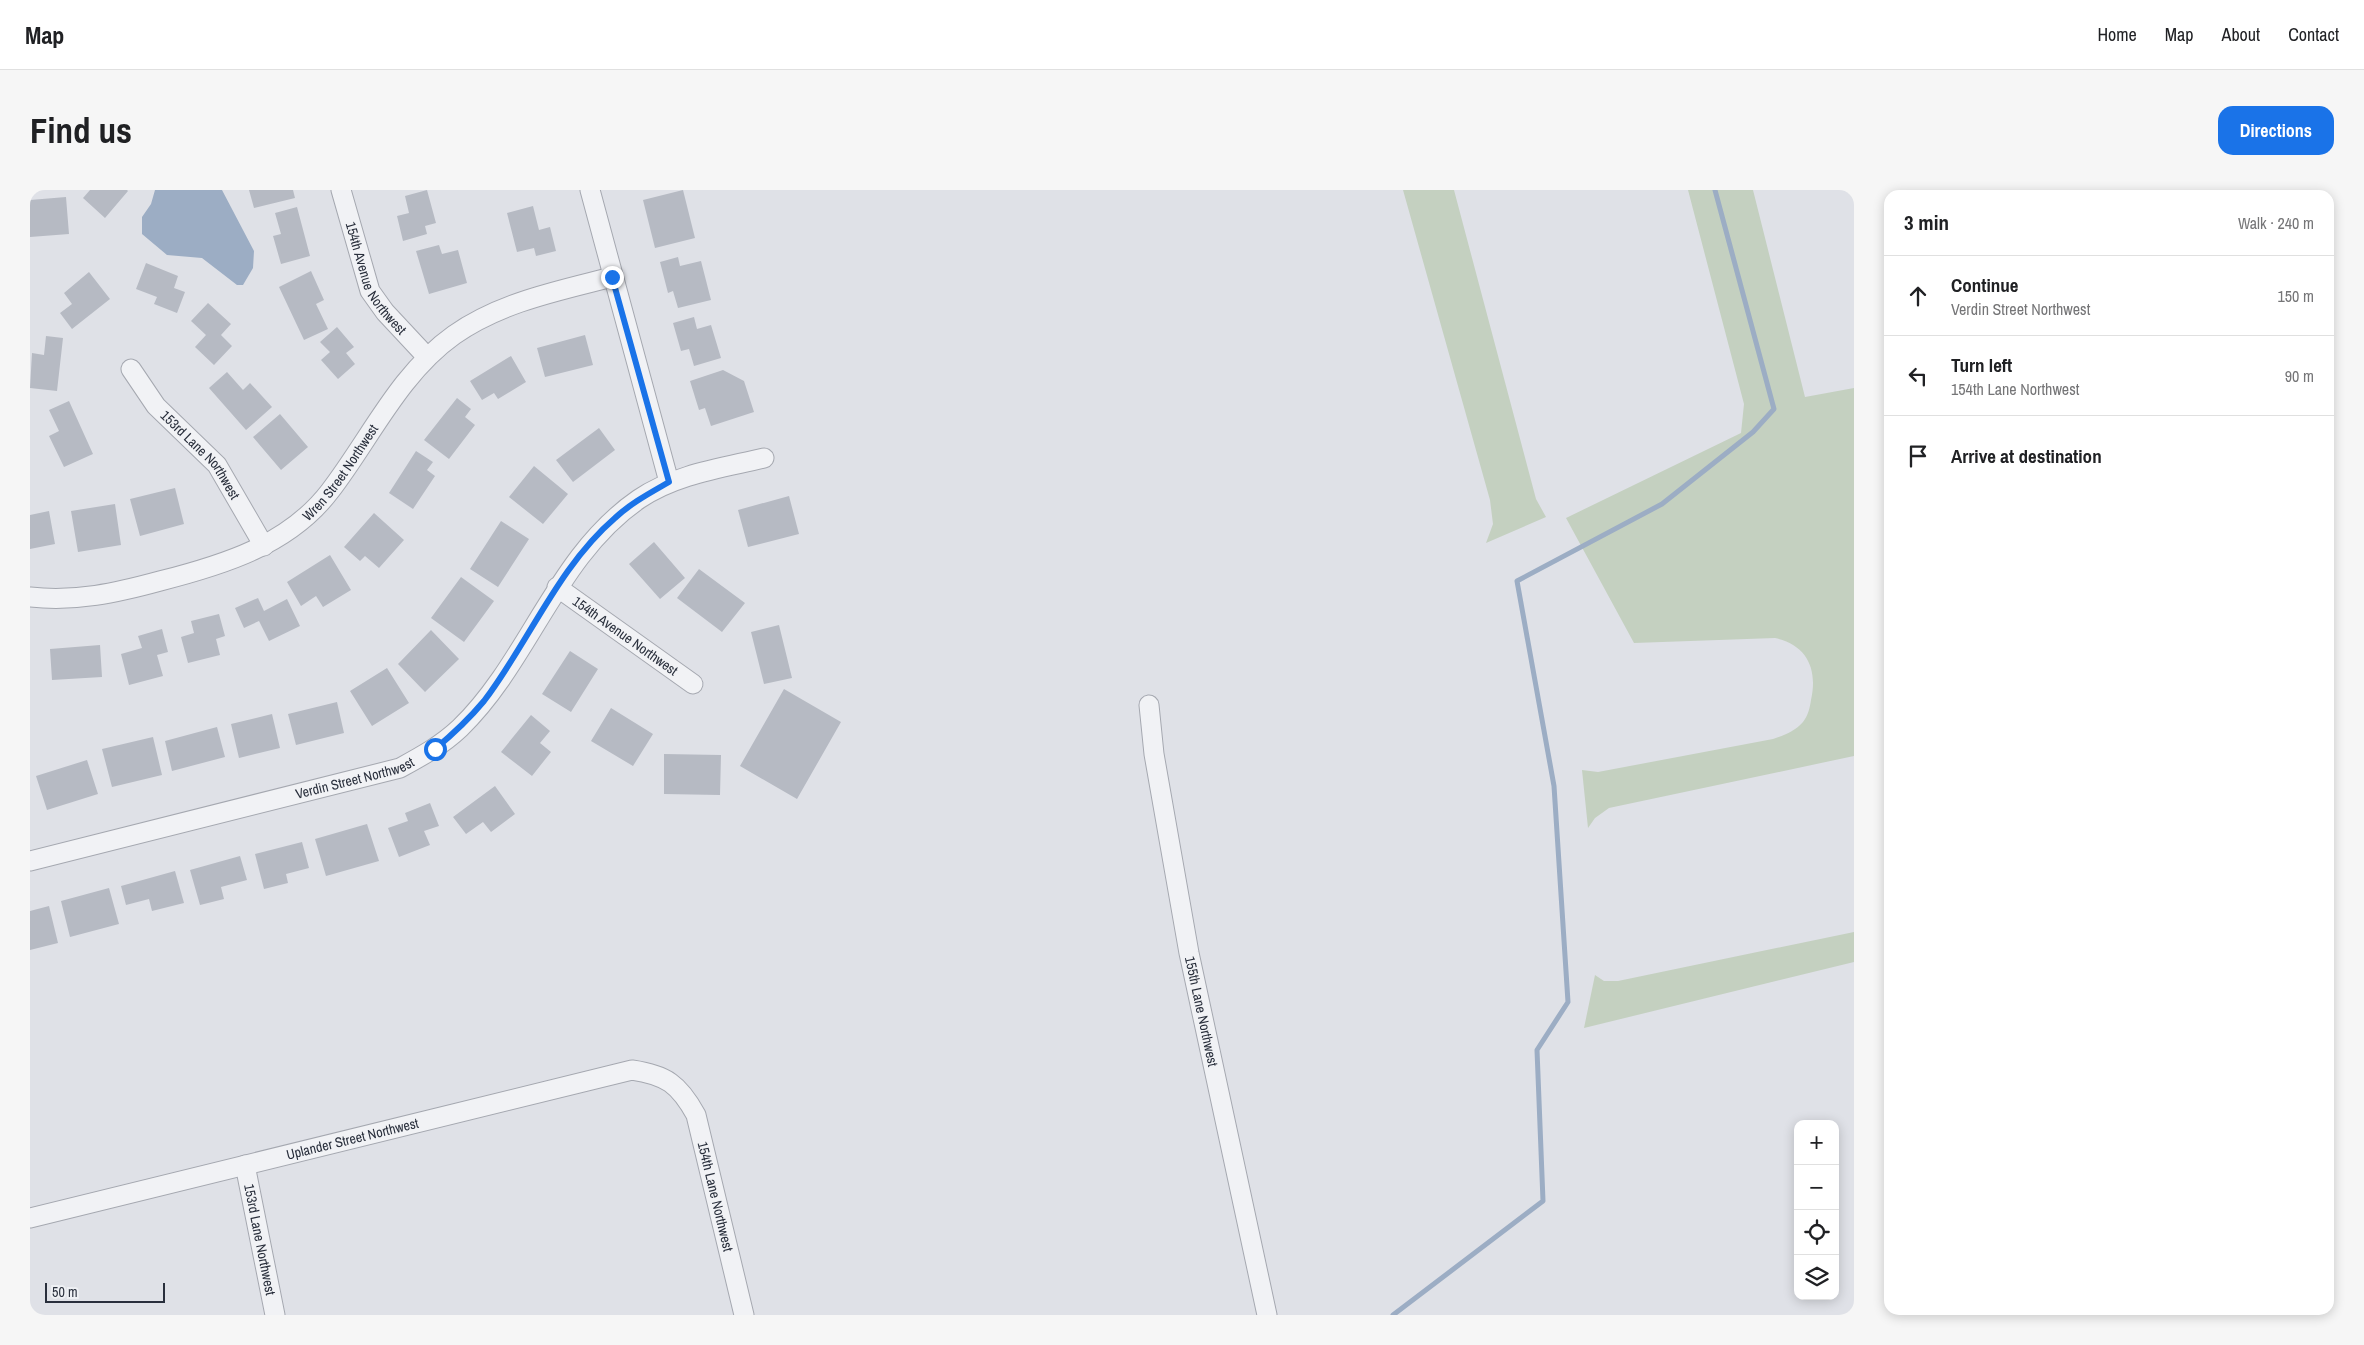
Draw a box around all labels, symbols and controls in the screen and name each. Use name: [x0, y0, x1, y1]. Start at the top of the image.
text: Map: [25, 19, 64, 51]
text: Home: [2097, 22, 2137, 47]
text: Map: [2165, 22, 2194, 47]
text: About: [2222, 22, 2260, 47]
text: Contact: [2288, 22, 2339, 47]
button: Directions: [2218, 106, 2334, 155]
text: Find us: [30, 107, 132, 154]
text: 3 min: [1904, 208, 1949, 237]
text: Walk · 240 m: [2238, 212, 2314, 234]
street label: 154th Avenue Northwest: [342, 220, 410, 338]
route end: [601, 266, 624, 289]
text: Continue: [1951, 272, 2019, 298]
icon: ahead: [1904, 282, 1932, 310]
text: 150 m: [2278, 285, 2314, 307]
text: Verdin Street Northwest: [1951, 298, 2090, 320]
text: Turn left: [1951, 352, 2012, 378]
icon: left: [1904, 362, 1932, 390]
text: 90 m: [2285, 365, 2314, 387]
text: 154th Lane Northwest: [1951, 378, 2079, 400]
street label: 153rd Lane Northwest: [157, 406, 244, 502]
street label: Wren Street Northwest: [299, 421, 382, 525]
icon: arrive: [1904, 442, 1932, 470]
text: Arrive at destination: [1951, 443, 2102, 469]
street label: 154th Avenue Northwest: [569, 592, 682, 679]
route start: [424, 738, 447, 761]
street label: Verdin Street Northwest: [294, 753, 417, 803]
street label: 155th Lane Northwest: [1181, 954, 1222, 1068]
street label: Uplander Street Northwest: [284, 1114, 420, 1164]
map controls: [1794, 1120, 1839, 1300]
button: +: [1794, 1120, 1839, 1165]
street label: 154th Lane Northwest: [694, 1140, 737, 1253]
button: −: [1794, 1165, 1839, 1210]
street label: 153rd Lane Northwest: [240, 1182, 280, 1297]
button: locate: [1794, 1210, 1839, 1255]
button: layers: [1794, 1255, 1839, 1300]
scale bar: [45, 1280, 165, 1303]
text: 50 m: [52, 1283, 78, 1301]

